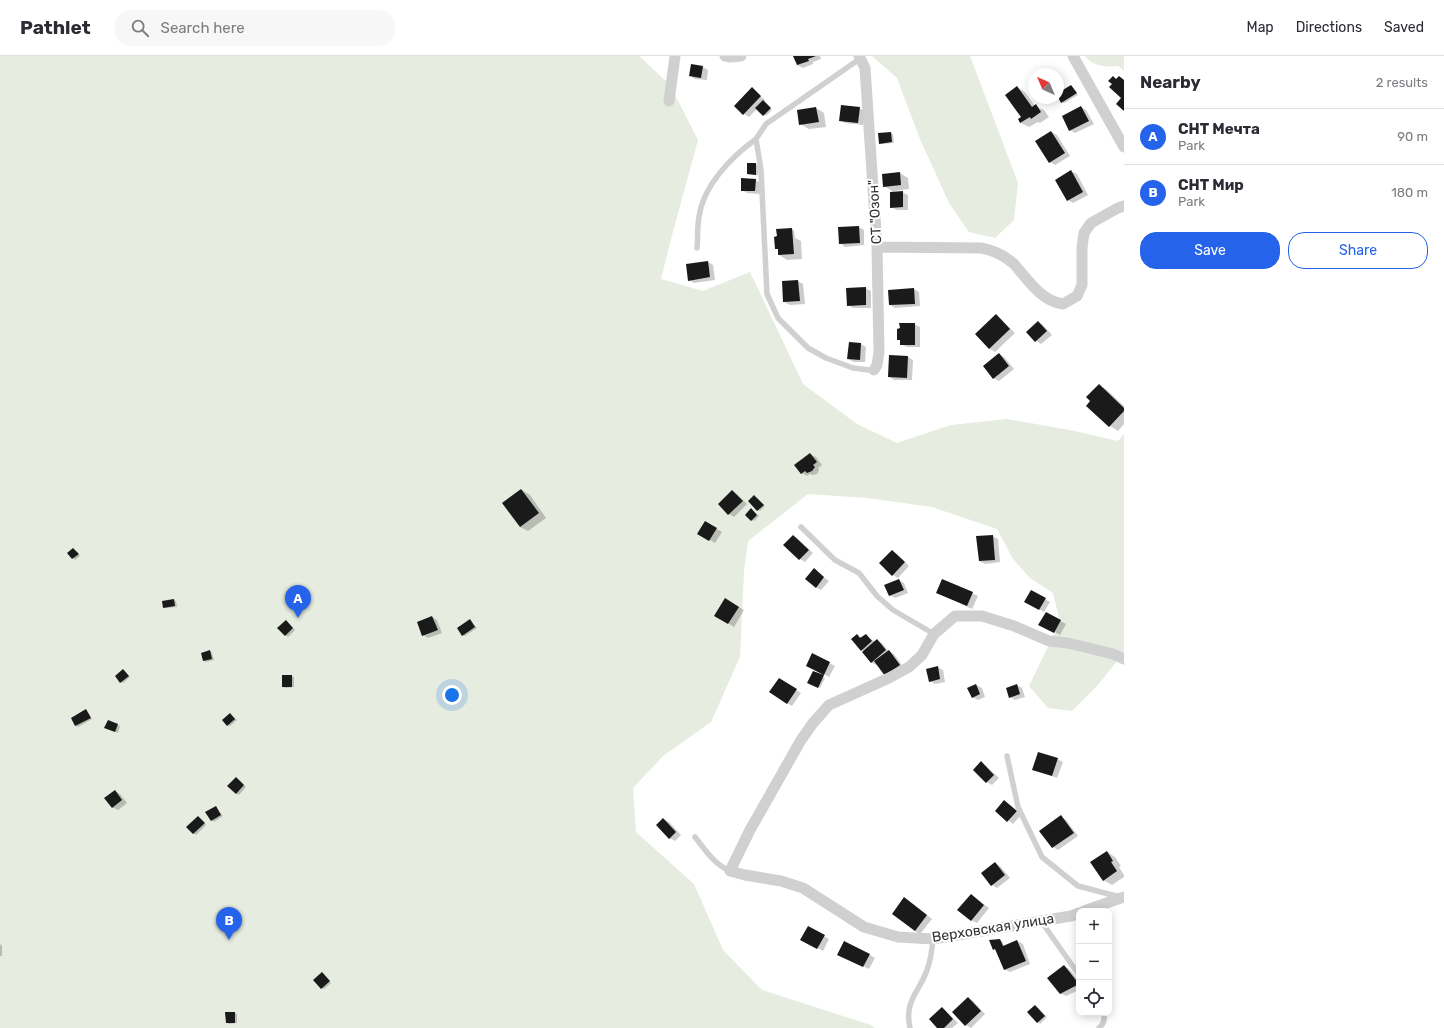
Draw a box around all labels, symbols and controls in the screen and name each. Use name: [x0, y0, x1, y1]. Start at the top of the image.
search box: [115, 10, 395, 46]
text: Pathlet: [20, 16, 91, 39]
icon: search: [129, 17, 151, 39]
text: Search here: [161, 19, 245, 37]
text: Map: [1247, 19, 1274, 36]
text: Directions: [1296, 19, 1362, 36]
text: Saved: [1384, 19, 1424, 36]
north arrow: [1028, 68, 1064, 104]
text: Nearby: [1140, 72, 1201, 92]
text: 2 results: [1376, 75, 1428, 90]
text: СНТ Мечта: [1178, 120, 1260, 138]
text: A: [1148, 129, 1158, 144]
text: 90 m: [1397, 129, 1428, 144]
text: Park: [1178, 138, 1205, 153]
text: СНТ Мир: [1178, 176, 1244, 194]
street label: СТ "Озон": [865, 179, 885, 245]
text: B: [1148, 185, 1158, 200]
text: 180 m: [1391, 185, 1428, 200]
text: Park: [1178, 194, 1205, 209]
button: Save: [1140, 232, 1280, 269]
button: Share: [1288, 232, 1428, 269]
pin: A: [285, 585, 311, 618]
your location: [442, 685, 462, 705]
pin: B: [216, 907, 242, 940]
map controls: [1076, 908, 1112, 1016]
button: +: [1076, 908, 1112, 944]
street label: Верховская улица: [931, 910, 1055, 946]
button: −: [1076, 944, 1112, 980]
button: locate: [1076, 980, 1112, 1016]

